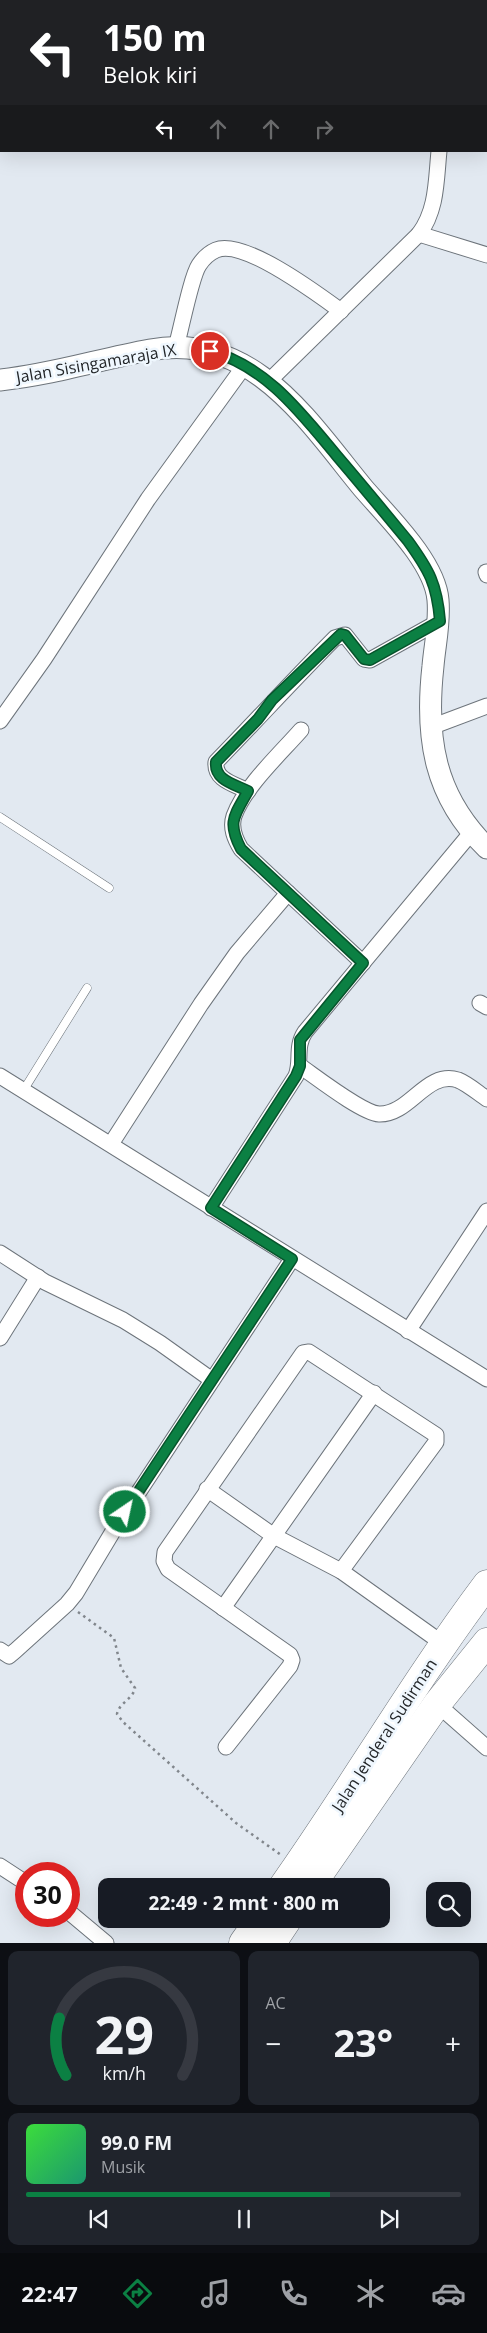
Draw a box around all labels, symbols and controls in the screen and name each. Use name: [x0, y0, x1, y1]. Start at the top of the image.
text: 150 m: [103, 14, 207, 61]
icon: left: [20, 20, 85, 85]
text: Belok kiri: [103, 59, 197, 89]
icon: left: [151, 115, 179, 143]
icon: ahead: [204, 115, 232, 143]
icon: ahead: [257, 115, 285, 143]
icon: right: [310, 115, 338, 143]
pin: [189, 330, 231, 372]
icon: arrive: [196, 337, 224, 365]
street label: Jalan Sisingamaraja IX: [12, 338, 178, 388]
position arrow: [98, 1485, 150, 1537]
street label: Jalan Jenderal Sudirman: [325, 1654, 442, 1817]
speed limit sign: 30: [15, 1862, 80, 1927]
map controls: [426, 1882, 471, 1927]
button: search: [426, 1882, 471, 1927]
text: 22:49 · 2 mnt · 800 m: [149, 1890, 339, 1916]
text: AC: [266, 1992, 286, 2014]
text: 29: [94, 1998, 153, 2069]
text: 23°: [333, 2016, 393, 2068]
text: −: [266, 2024, 282, 2062]
text: +: [445, 2024, 461, 2062]
text: km/h: [102, 2061, 145, 2085]
text: 99.0 FM: [101, 2130, 172, 2156]
text: Musik: [101, 2156, 145, 2178]
icon: previous: [85, 2205, 113, 2233]
icon: pause: [230, 2205, 258, 2233]
icon: next: [375, 2205, 403, 2233]
icon: directions: [120, 2276, 155, 2311]
icon: music: [198, 2276, 233, 2311]
icon: phone: [276, 2276, 311, 2311]
icon: climate: [353, 2276, 388, 2311]
icon: car: [431, 2276, 466, 2311]
text: 22:47: [21, 2278, 78, 2308]

